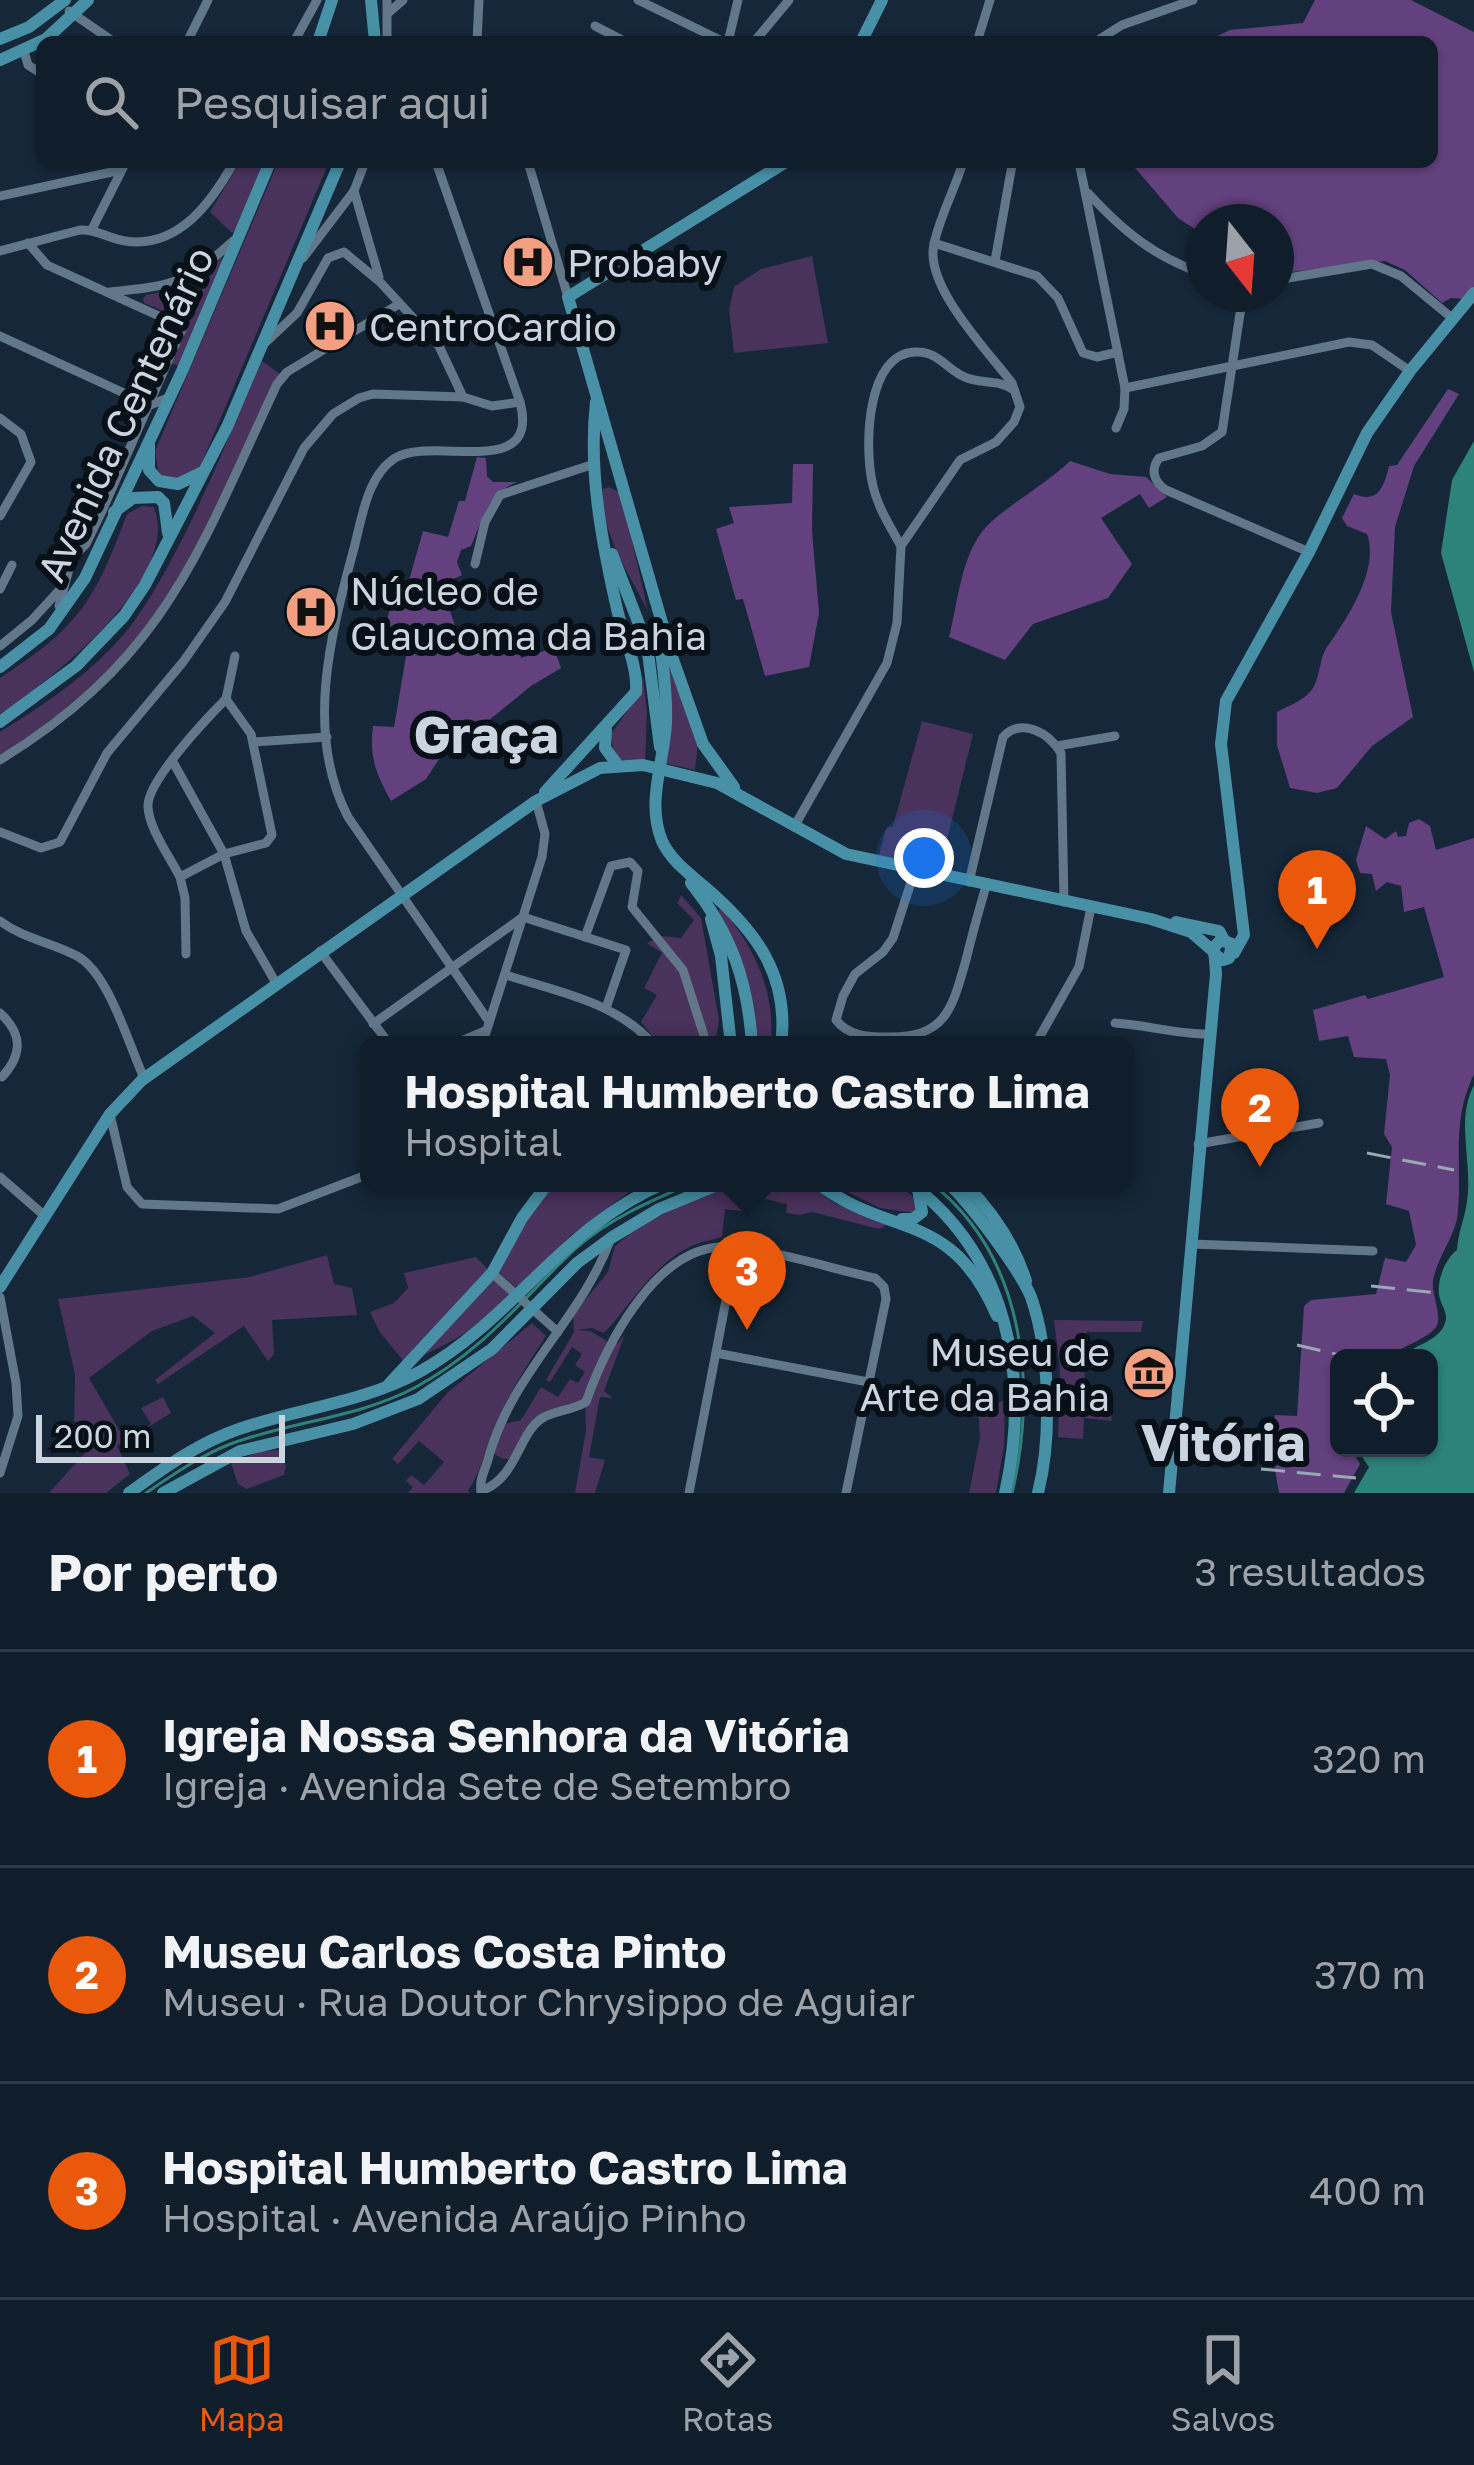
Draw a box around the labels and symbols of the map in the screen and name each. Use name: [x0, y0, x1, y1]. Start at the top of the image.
north arrow: [1186, 204, 1294, 312]
hospital icon: Probaby: [500, 234, 556, 290]
street label: Avenida Centenário: [27, 239, 223, 589]
place label: Probaby: [567, 239, 722, 286]
hospital icon: CentroCardio: [302, 298, 358, 354]
place label: CentroCardio: [369, 303, 617, 350]
place label: Núcleo de Glaucoma da Bahia: [350, 567, 707, 659]
hospital icon: Núcleo de Glaucoma da Bahia: [283, 584, 339, 640]
district label: Graça: [413, 703, 559, 764]
your location: [894, 828, 954, 888]
pin: 1: [1278, 850, 1356, 949]
pin: 2: [1221, 1068, 1299, 1167]
pin: 3: [708, 1231, 786, 1330]
place label: Museu de Arte da Bahia: [860, 1328, 1110, 1420]
museum icon: Museu de Arte da Bahia: [1121, 1345, 1177, 1401]
scale bar: [36, 1409, 285, 1462]
district label: Vitória: [1141, 1411, 1305, 1472]

